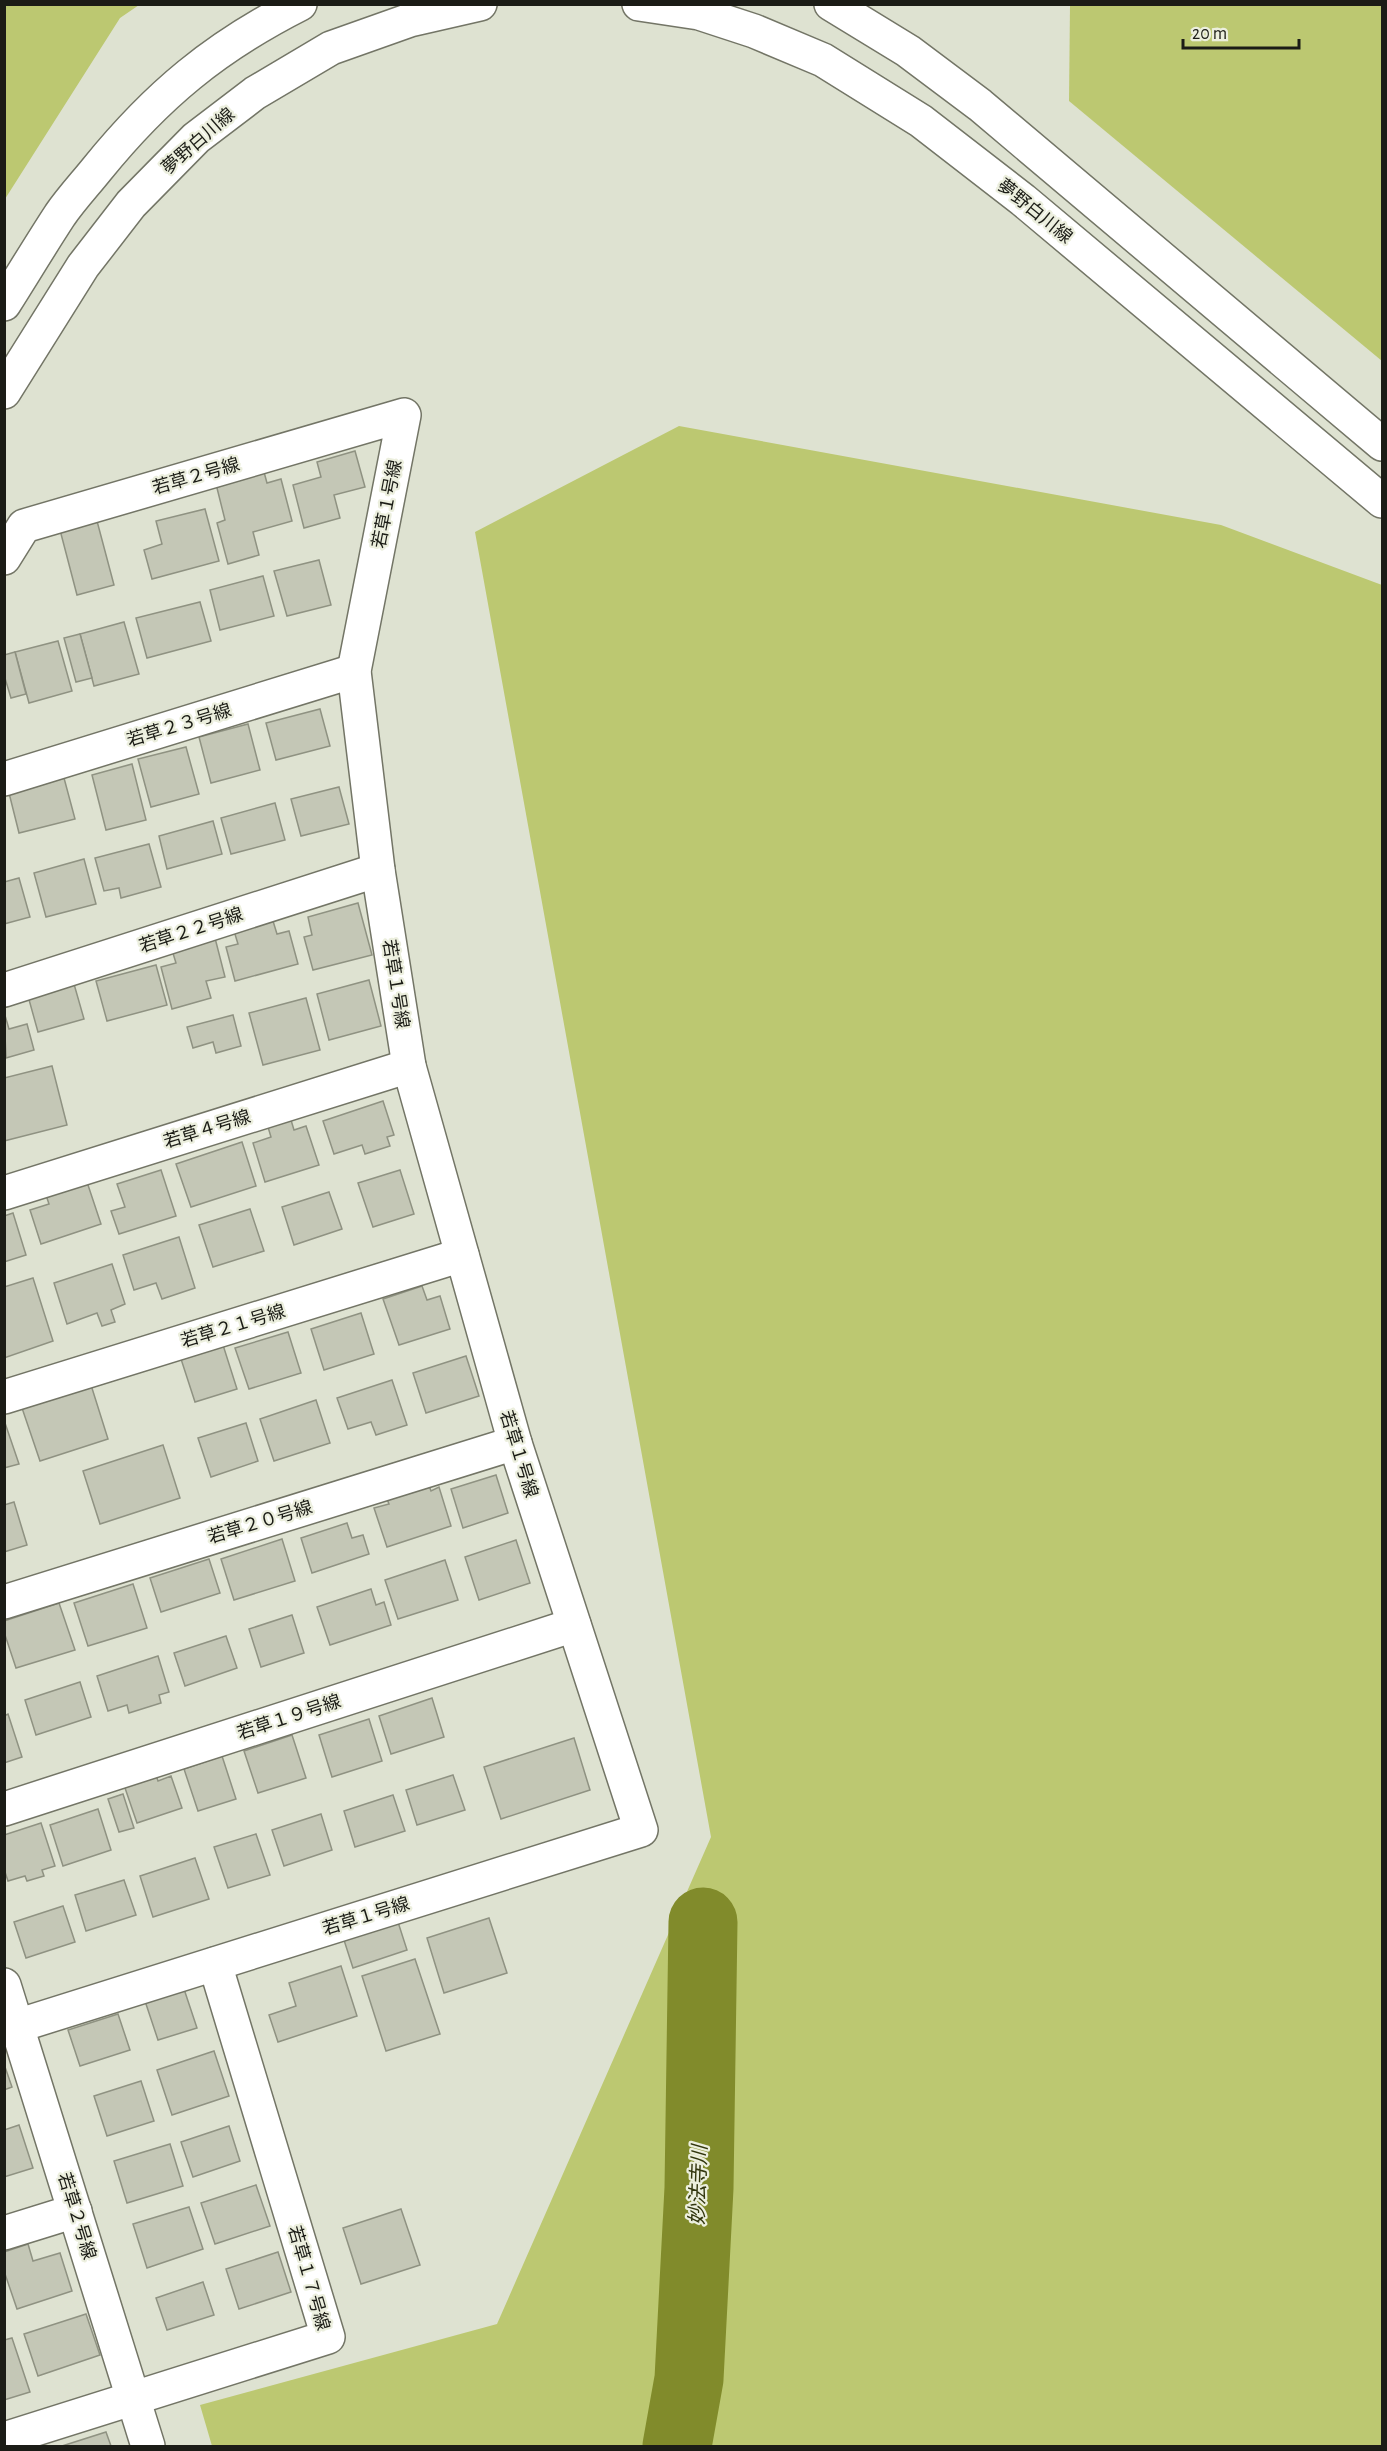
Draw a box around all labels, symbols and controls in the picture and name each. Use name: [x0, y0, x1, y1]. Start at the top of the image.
scale bar: [1183, 12, 1298, 50]
text: 20 m: [1192, 25, 1227, 43]
street label: 夢野白川線: [157, 104, 239, 178]
street label: 夢野白川線: [994, 175, 1076, 247]
street label: 若草２号線: [150, 454, 242, 498]
street label: 若草１号線: [369, 458, 405, 550]
street label: 若草２３号線: [124, 700, 234, 750]
street label: 若草２２号線: [137, 904, 245, 956]
street label: 若草１号線: [379, 938, 413, 1030]
street label: 若草４号線: [161, 1106, 253, 1152]
street label: 若草２１号線: [178, 1301, 288, 1351]
street label: 若草１号線: [496, 1408, 542, 1500]
street label: 若草２０号線: [205, 1497, 315, 1547]
street label: 若草１９号線: [235, 1691, 343, 1743]
street label: 若草１号線: [320, 1893, 412, 1939]
water label: 妙法寺川: [687, 2143, 710, 2225]
street label: 若草２号線: [54, 2170, 100, 2262]
street label: 若草１７号線: [285, 2223, 333, 2333]

